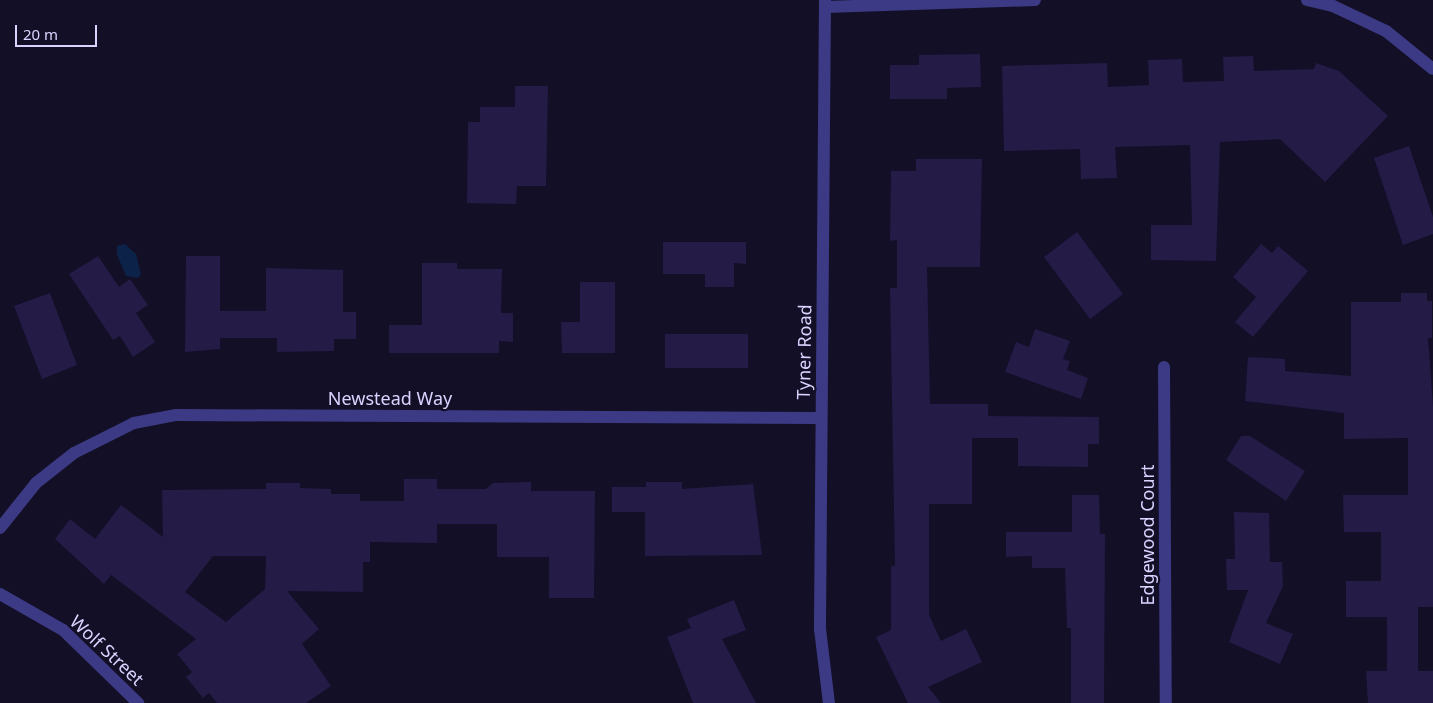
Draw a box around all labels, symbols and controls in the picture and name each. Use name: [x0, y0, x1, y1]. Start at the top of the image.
scale bar: [18, 15, 100, 47]
text: 20 m: [23, 24, 58, 44]
street label: Tyner Road: [792, 304, 816, 400]
street label: Newstead Way: [328, 387, 452, 409]
street label: Edgewood Court: [1136, 465, 1158, 605]
street label: Wolf Street: [66, 610, 148, 690]

